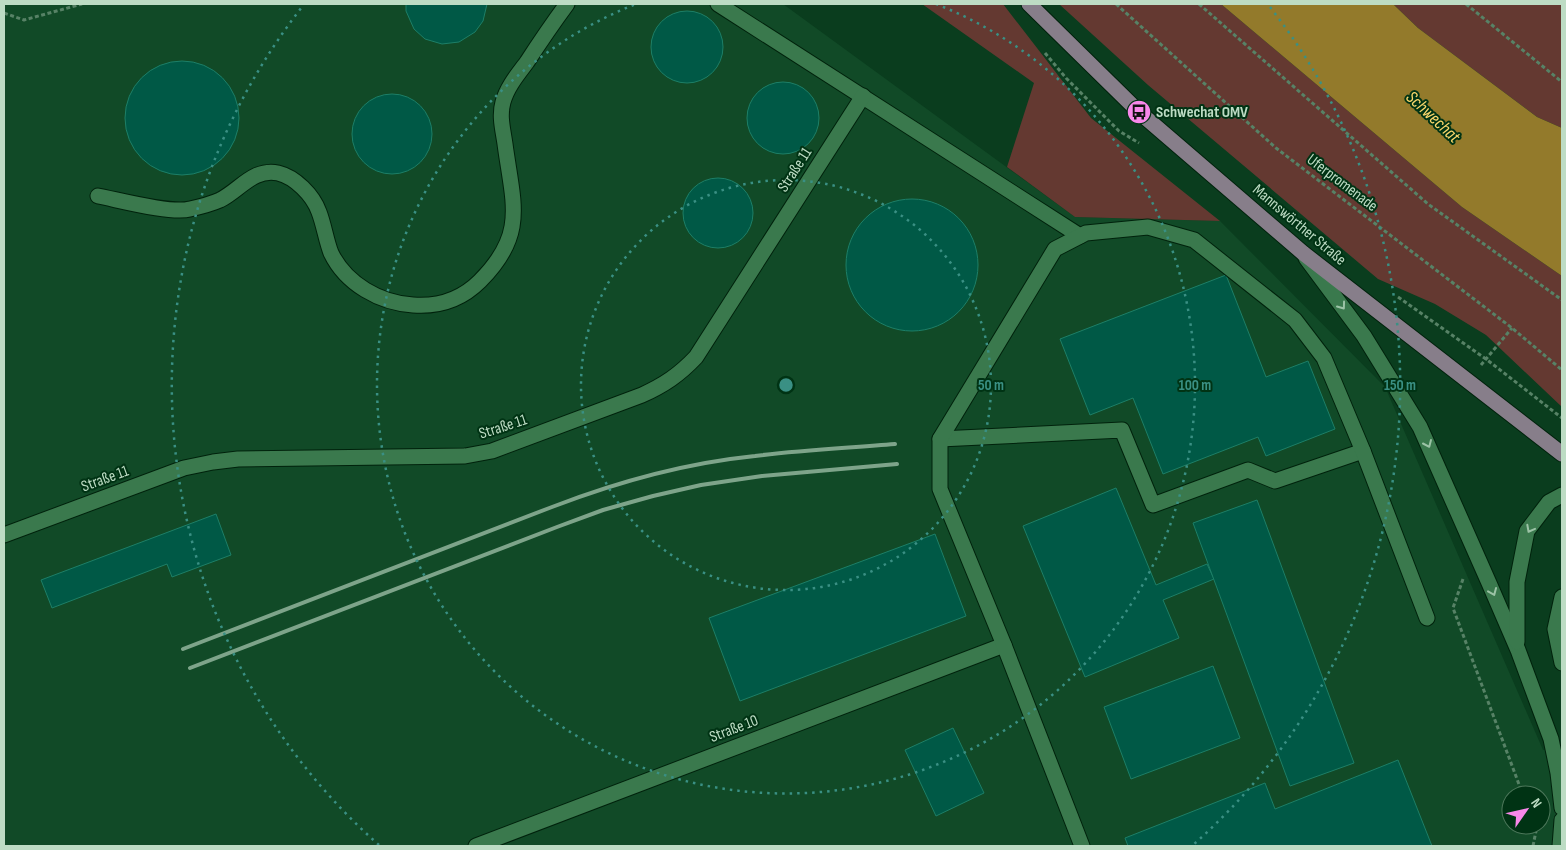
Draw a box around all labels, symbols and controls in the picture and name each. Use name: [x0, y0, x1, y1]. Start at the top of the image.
water label: Schwechat: [1402, 87, 1465, 148]
bus stop icon: Schwechat OMV: [1126, 99, 1152, 125]
place label: Schwechat OMV: [1156, 103, 1248, 122]
street label: Straße 11: [774, 144, 817, 196]
street label: Uferpromenade: [1303, 150, 1381, 216]
street label: Mannswörther Straße: [1248, 180, 1350, 270]
one-way arrow: [1336, 300, 1345, 310]
centre of rings: [777, 376, 795, 394]
text: 50 m: [978, 376, 1004, 395]
text: 100 m: [1179, 376, 1211, 395]
text: 150 m: [1384, 376, 1416, 395]
street label: Straße 11: [477, 410, 530, 444]
one-way arrow: [1421, 439, 1432, 448]
street label: Straße 11: [79, 462, 132, 496]
one-way arrow: [1526, 524, 1536, 533]
one-way arrow: [1487, 587, 1498, 596]
street label: Straße 10: [707, 711, 761, 747]
north arrow: [1501, 785, 1551, 835]
text: N: [1527, 795, 1546, 811]

